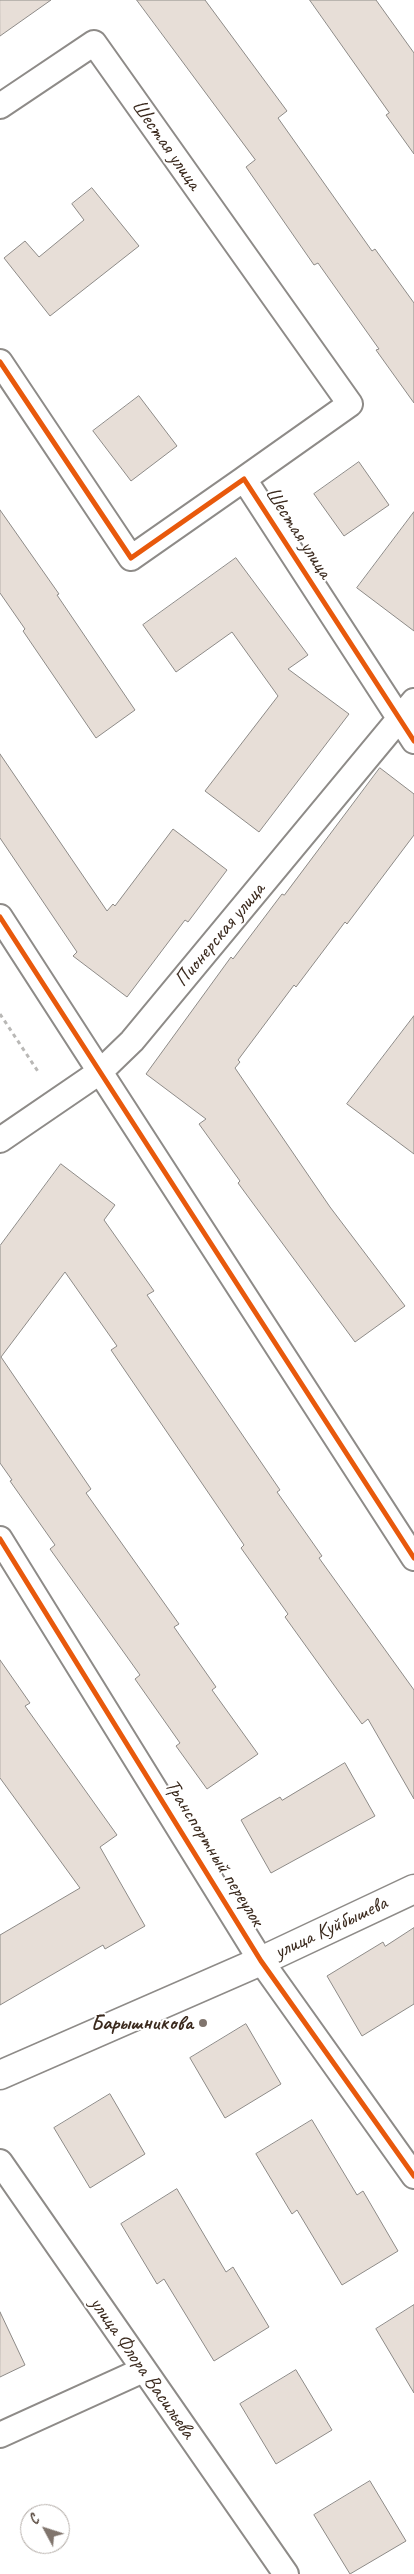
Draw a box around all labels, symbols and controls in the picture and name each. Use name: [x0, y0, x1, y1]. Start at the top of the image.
street label: Шестая улица: [126, 95, 206, 195]
street label: Шестая улица: [259, 482, 337, 584]
street label: Пионерская улица: [169, 878, 271, 992]
street label: Транспортный переулок: [159, 1775, 269, 1931]
street label: улица Куйбышева: [271, 1891, 391, 1965]
place label: Барышникова: [91, 2010, 193, 2036]
marker: Барышникова: [197, 2017, 209, 2029]
street label: улица Флора Васильева: [84, 2292, 200, 2444]
north arrow: [20, 2504, 70, 2554]
text: С: [25, 2512, 43, 2528]

